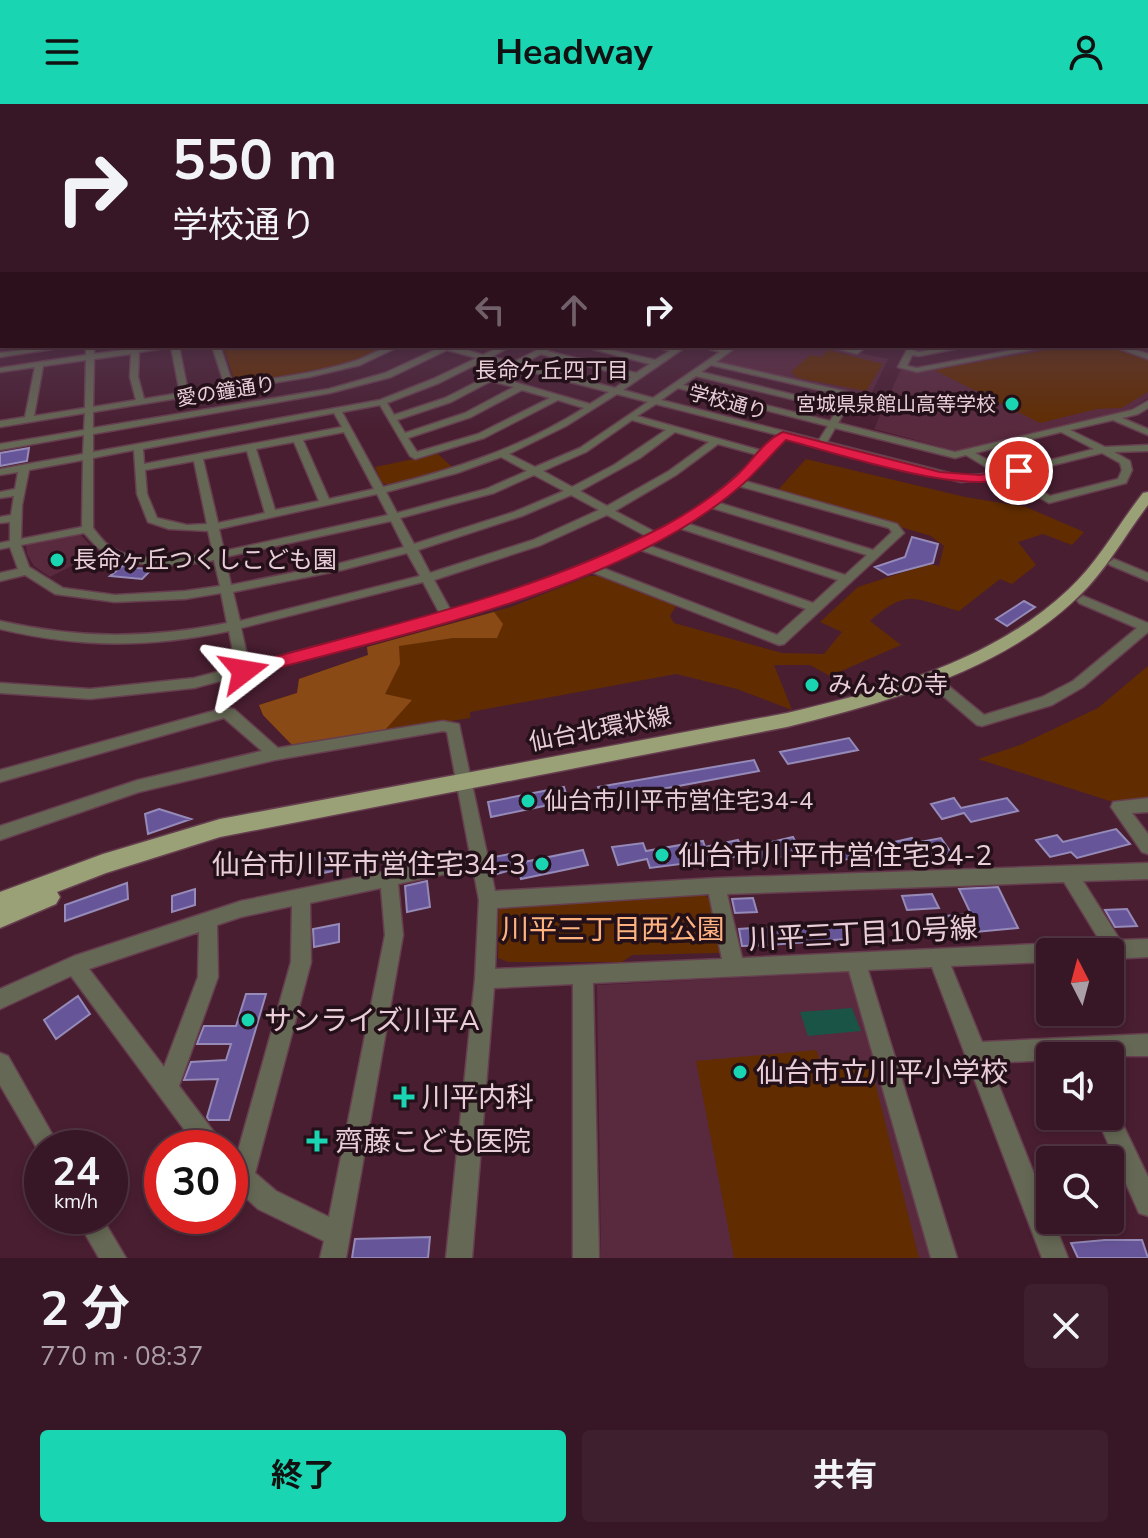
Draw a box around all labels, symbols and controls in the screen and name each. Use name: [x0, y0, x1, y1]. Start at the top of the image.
text: Headway: [495, 28, 653, 77]
icon: menu: [40, 30, 84, 74]
icon: person: [1064, 30, 1108, 74]
text: 550 m: [172, 122, 337, 199]
icon: right: [40, 136, 144, 240]
text: 学校通り: [172, 201, 316, 250]
icon: left: [468, 288, 512, 332]
icon: ahead: [552, 288, 596, 332]
icon: right: [636, 288, 680, 332]
district label: 長命ケ丘四丁目: [475, 356, 629, 386]
street label: 愛の鐘通り: [175, 370, 278, 413]
street label: 学校通り: [686, 379, 770, 426]
place label: 宮城県泉館山高等学校: [796, 391, 996, 418]
marker: 宮城県泉館山高等学校: [1003, 395, 1021, 413]
pin: [985, 437, 1053, 505]
icon: arrive: [997, 449, 1041, 493]
place label: 長命ヶ丘つくしこども園: [73, 544, 337, 576]
marker: 長命ヶ丘つくしこども園: [48, 551, 66, 569]
position arrow: [202, 629, 286, 713]
place label: みんなの寺: [828, 669, 948, 701]
marker: みんなの寺: [803, 676, 821, 694]
street label: 仙台北環状線: [526, 700, 674, 758]
place label: 仙台市川平市営住宅34-4: [544, 785, 813, 817]
marker: 仙台市川平市営住宅34-4: [519, 792, 537, 810]
place label: 仙台市川平市営住宅34-2: [678, 837, 992, 875]
place label: 仙台市川平市営住宅34-3: [212, 846, 526, 884]
marker: 仙台市川平市営住宅34-2: [653, 846, 671, 864]
marker: 仙台市川平市営住宅34-3: [533, 855, 551, 873]
street label: 川平三丁目10号線: [747, 909, 979, 959]
park label: 川平三丁目西公園: [501, 911, 725, 949]
north arrow: [1036, 938, 1124, 1026]
map controls: [1036, 938, 1124, 1234]
place label: サンライズ川平A: [264, 1002, 480, 1040]
marker: サンライズ川平A: [239, 1011, 257, 1029]
button: sound: [1036, 1042, 1124, 1130]
place label: 仙台市立川平小学校: [756, 1054, 1008, 1092]
marker: 仙台市立川平小学校: [731, 1063, 749, 1081]
place label: 川平内科: [422, 1079, 534, 1117]
marker: 川平内科: [393, 1086, 415, 1108]
place label: 齊藤こども医院: [335, 1123, 531, 1161]
speed limit sign: 30: [144, 1130, 248, 1234]
marker: 齊藤こども医院: [306, 1130, 328, 1152]
text: 24: [52, 1145, 100, 1199]
button: search: [1036, 1146, 1124, 1234]
text: km/h: [54, 1188, 98, 1215]
text: 2 分: [40, 1276, 130, 1342]
button: close: [1024, 1284, 1108, 1368]
text: 770 m · 08:37: [40, 1339, 203, 1374]
button: 終了: [40, 1430, 566, 1522]
button: 共有: [582, 1430, 1108, 1522]

